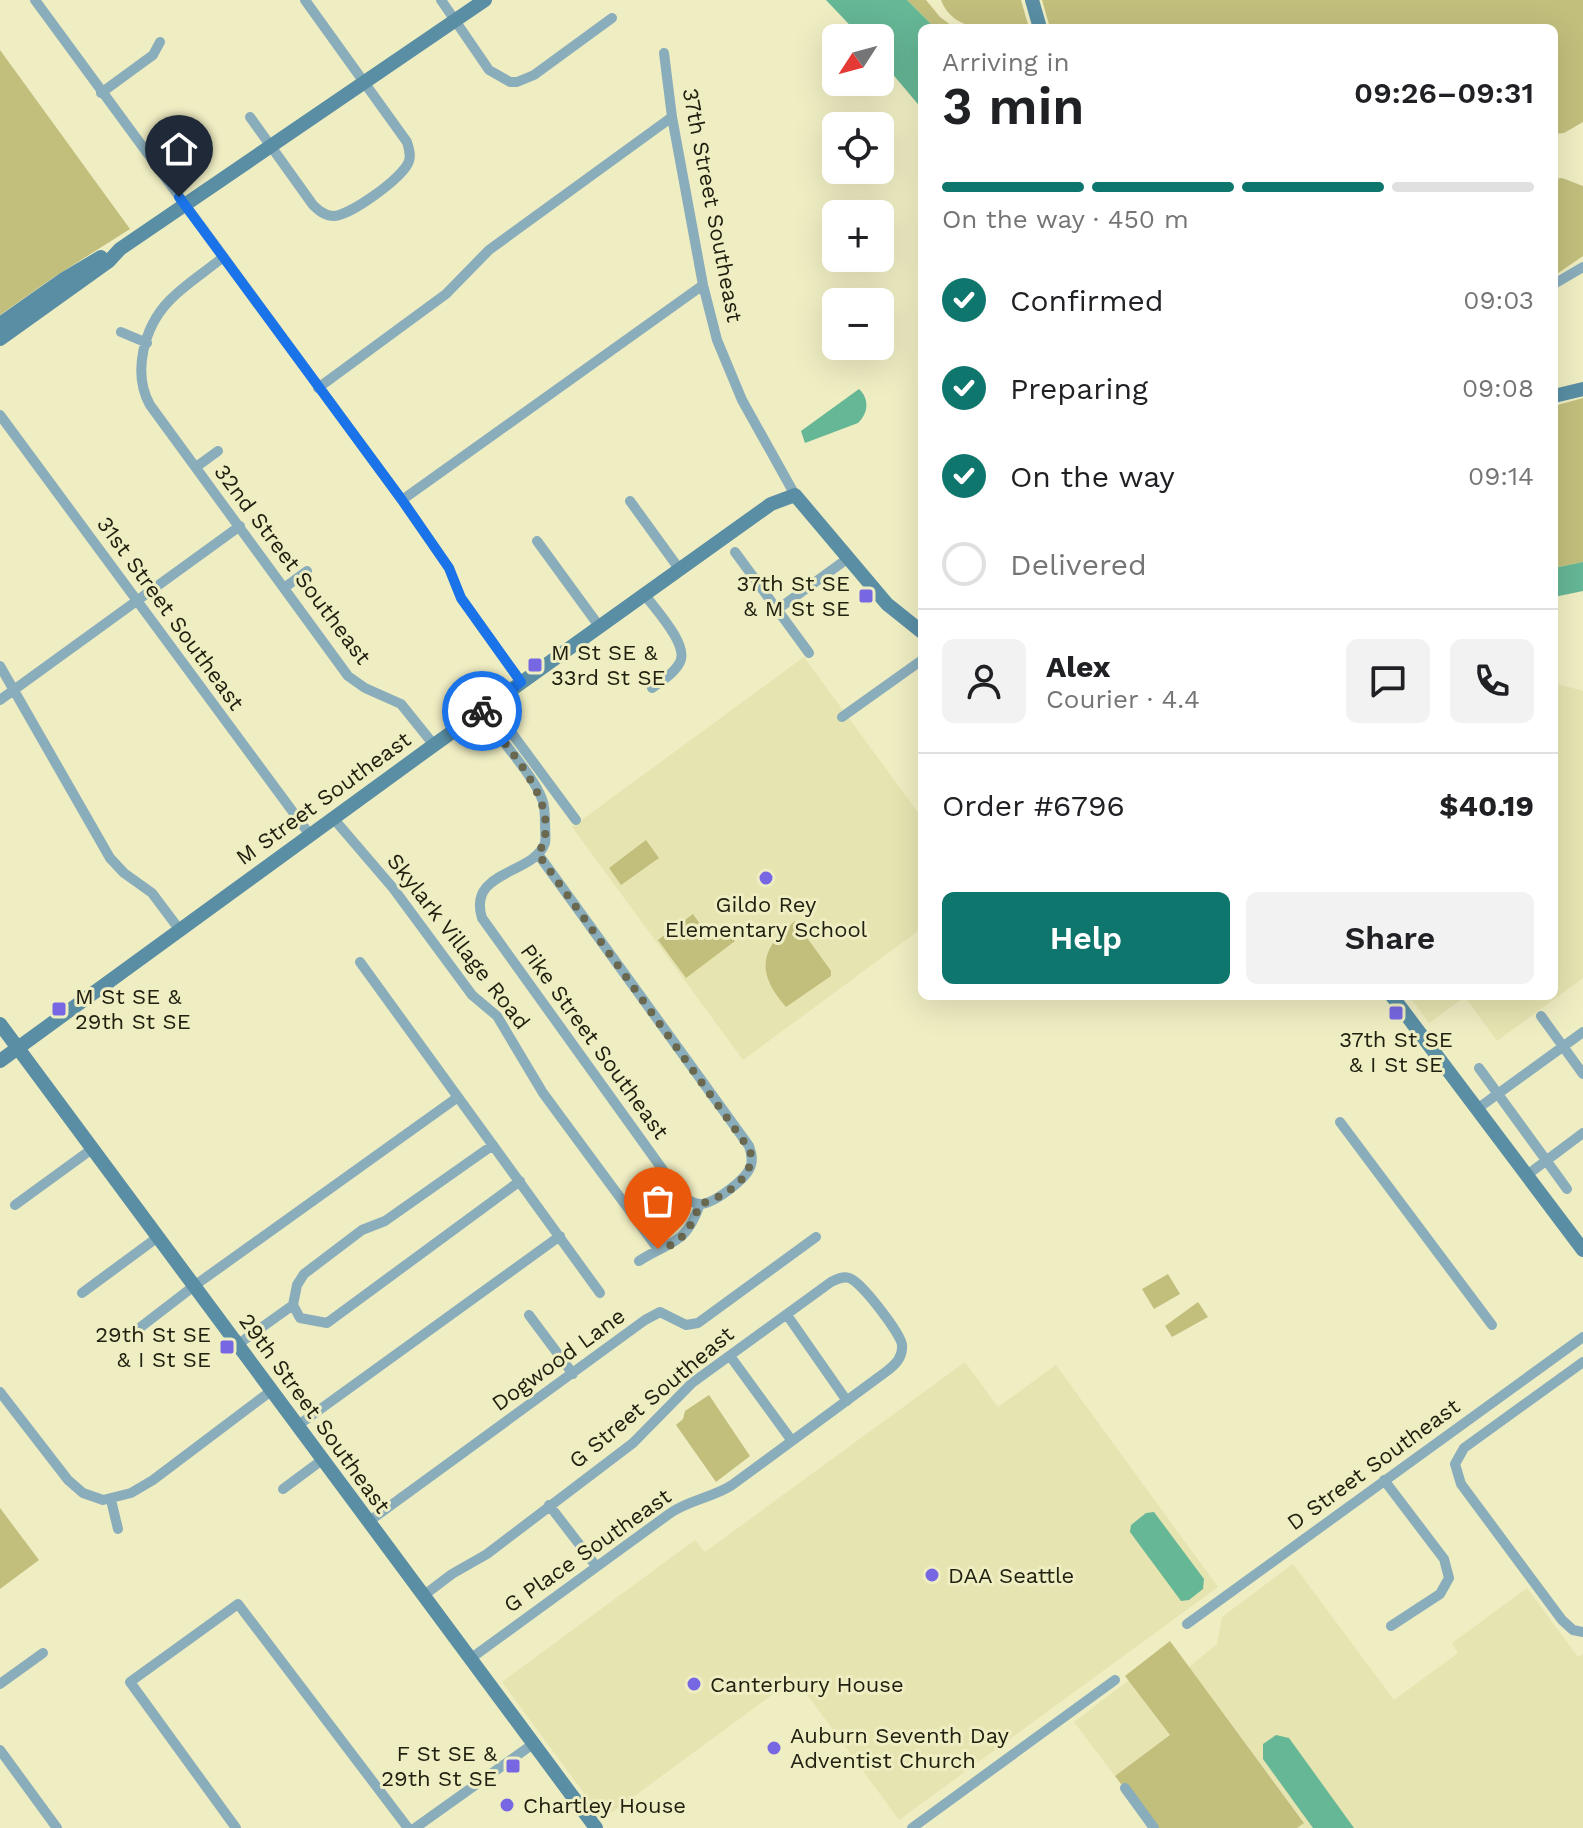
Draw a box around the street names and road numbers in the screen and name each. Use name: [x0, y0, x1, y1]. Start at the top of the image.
street label: 37th Street Southeast: [678, 86, 747, 324]
street label: 32nd Street Southeast: [209, 459, 376, 669]
street label: 31st Street Southeast: [92, 512, 249, 715]
street label: M Street Southeast: [231, 727, 415, 870]
street label: Skylark Village Road: [382, 848, 535, 1034]
street label: Pike Street Southeast: [515, 939, 674, 1144]
street label: Dogwood Lane: [487, 1303, 630, 1416]
street label: 29th Street Southeast: [234, 1309, 395, 1518]
street label: G Street Southeast: [564, 1321, 739, 1473]
street label: D Street Southeast: [1282, 1394, 1464, 1535]
street label: G Place Southeast: [499, 1483, 676, 1618]

